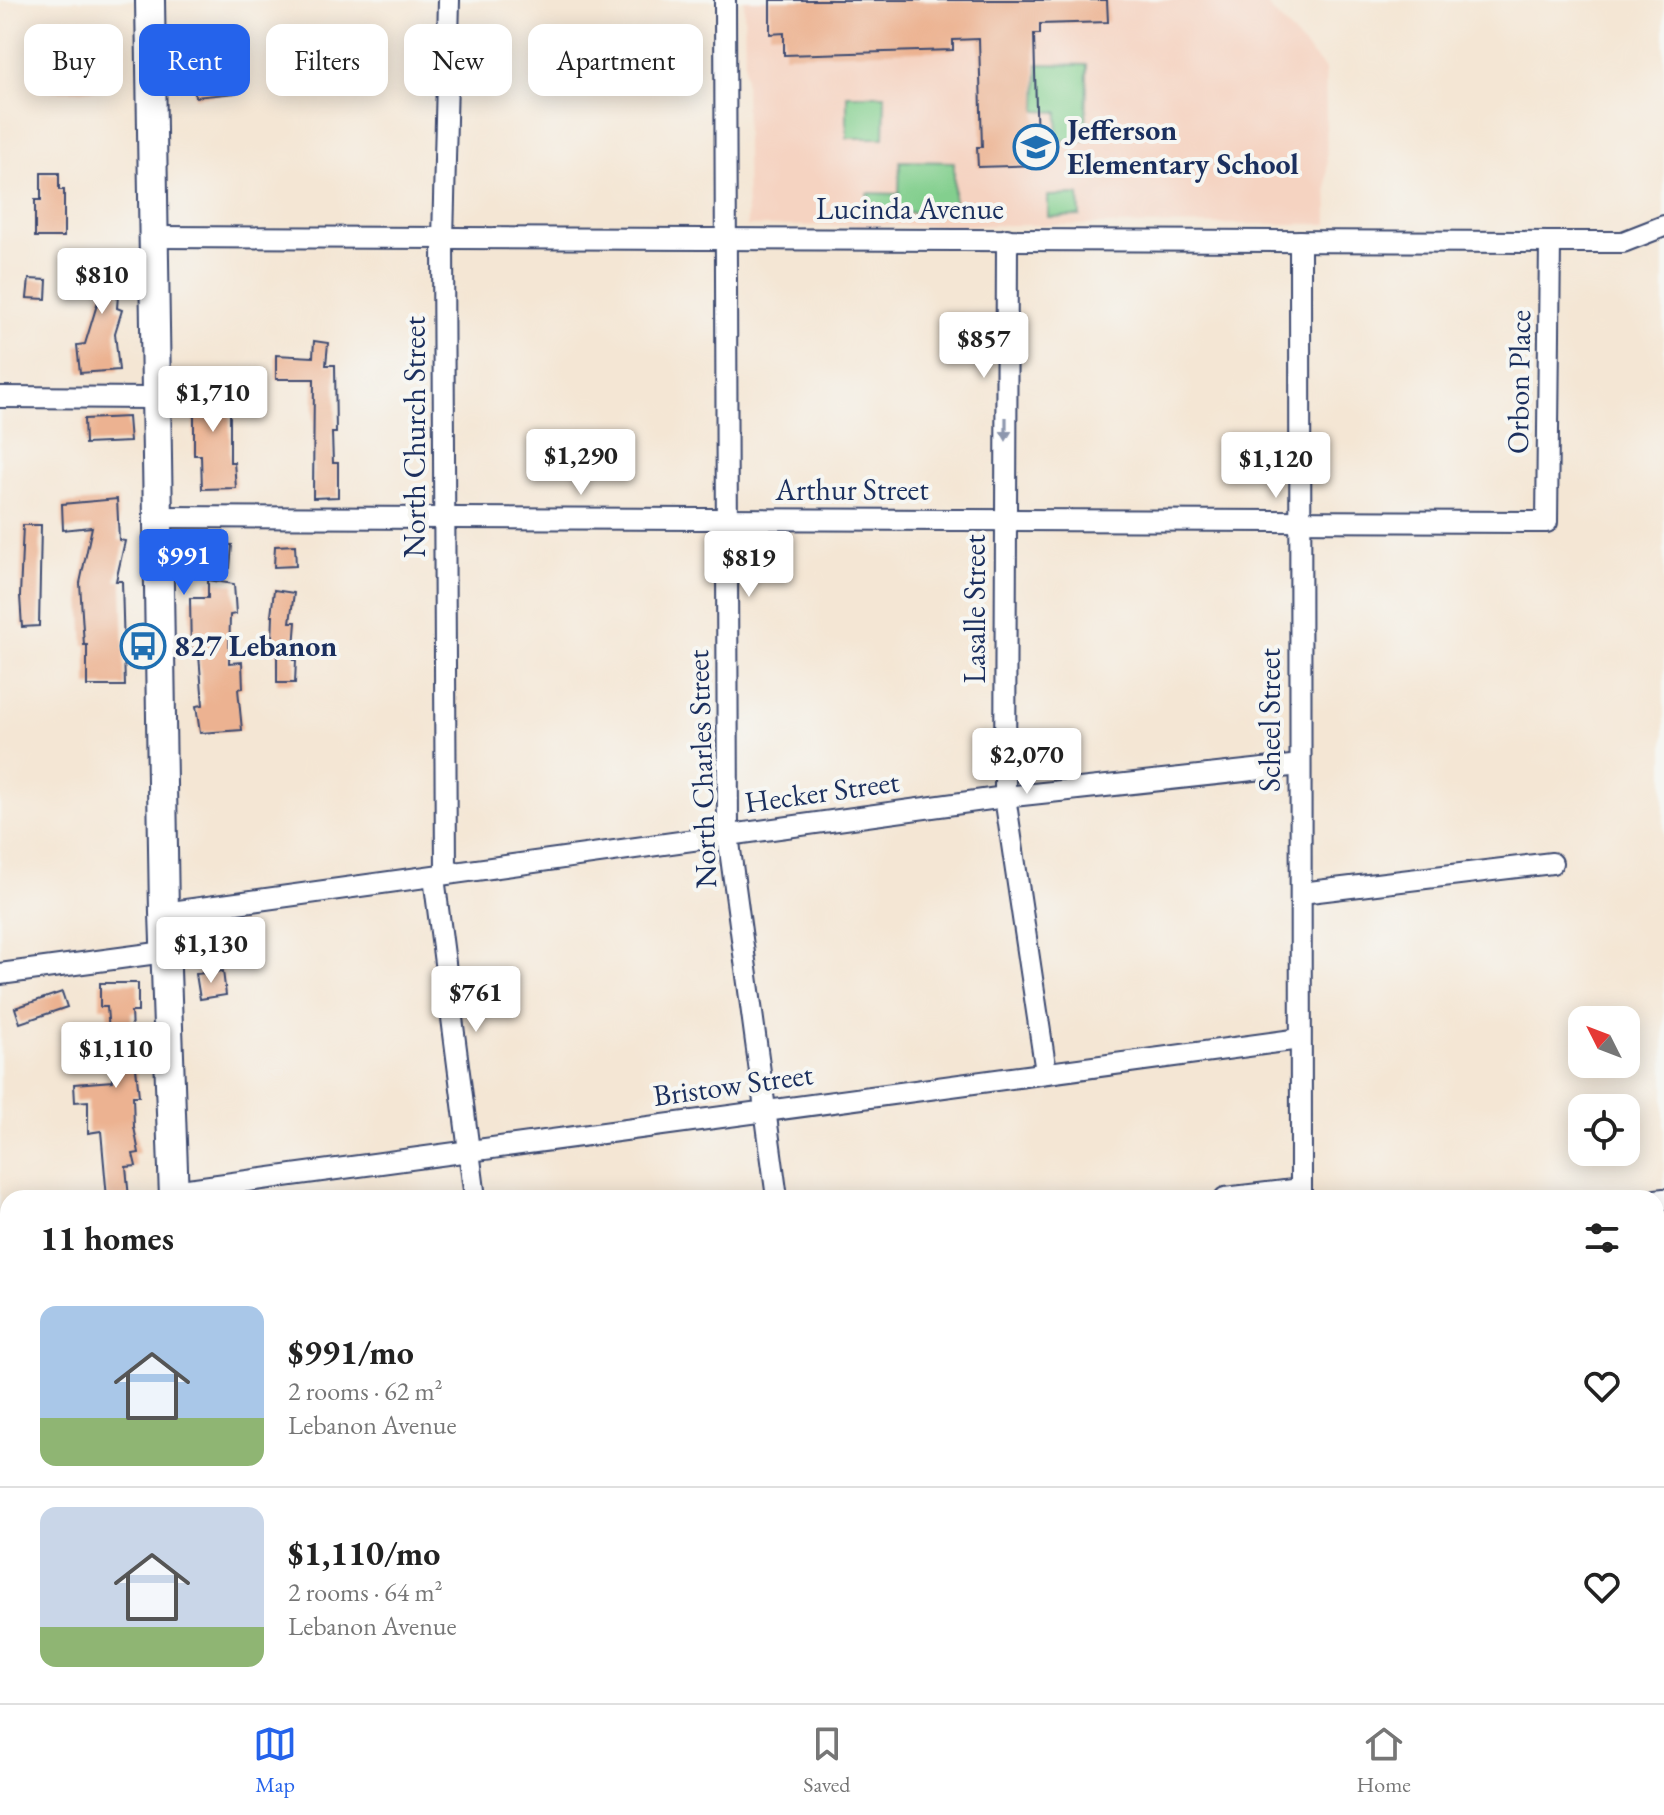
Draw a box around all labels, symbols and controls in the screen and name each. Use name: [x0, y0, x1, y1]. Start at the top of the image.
chip: Buy: [24, 24, 123, 96]
chip: Rent: [139, 24, 250, 96]
chip: Filters: [266, 24, 388, 96]
chip: New: [404, 24, 512, 96]
chip: Apartment: [528, 24, 703, 96]
place label: Jefferson Elementary School: [1064, 110, 1299, 183]
school or university icon: Jefferson Elementary School: [1012, 123, 1060, 171]
street label: Lucinda Avenue: [816, 189, 1004, 228]
pin: $810: [55, 248, 149, 316]
text: $810: [75, 257, 129, 291]
street label: Orbon Place: [1498, 310, 1539, 454]
pin: $857: [937, 312, 1031, 380]
street label: North Church Street: [395, 316, 434, 558]
text: $857: [957, 321, 1011, 355]
pin: $1,710: [148, 366, 278, 434]
text: $1,710: [176, 375, 250, 409]
one-way arrow: [1000, 417, 1012, 442]
pin: $1,290: [516, 429, 646, 497]
pin: $1,120: [1211, 432, 1341, 500]
text: $1,290: [544, 438, 618, 472]
text: $1,120: [1239, 441, 1313, 475]
street label: Arthur Street: [774, 470, 929, 509]
pin: $991: [137, 529, 231, 597]
pin: $819: [702, 531, 796, 599]
street label: Lasalle Street: [955, 534, 994, 684]
text: $991: [157, 538, 211, 572]
text: $819: [722, 540, 776, 574]
bus stop icon: 827 Lebanon: [119, 622, 167, 670]
place label: 827 Lebanon: [174, 626, 337, 665]
street label: North Charles Street: [678, 648, 725, 889]
street label: Scheel Street: [1250, 648, 1289, 792]
pin: $2,070: [962, 728, 1092, 796]
text: $2,070: [990, 737, 1064, 771]
street label: Hecker Street: [742, 761, 902, 822]
pin: $1,130: [146, 917, 276, 985]
text: $1,130: [174, 926, 248, 960]
pin: $761: [429, 966, 523, 1034]
text: $761: [449, 975, 503, 1009]
north arrow: [1568, 1006, 1640, 1078]
map controls: [1568, 1006, 1640, 1166]
pin: $1,110: [51, 1022, 181, 1090]
text: $1,110: [79, 1031, 153, 1065]
street label: Bristow Street: [651, 1054, 816, 1115]
button: locate: [1568, 1094, 1640, 1166]
text: 11 homes: [40, 1216, 174, 1260]
icon: filters: [1580, 1216, 1624, 1260]
text: $991/mo: [288, 1330, 414, 1374]
icon: home: [104, 1338, 200, 1434]
icon: heart: [1580, 1364, 1624, 1408]
text: 2 rooms · 62 m²: [288, 1374, 443, 1408]
text: Lebanon Avenue: [288, 1408, 457, 1442]
text: $1,110/mo: [288, 1531, 440, 1575]
icon: home: [104, 1539, 200, 1635]
icon: heart: [1580, 1565, 1624, 1609]
text: 2 rooms · 64 m²: [288, 1575, 443, 1609]
text: Lebanon Avenue: [288, 1609, 457, 1643]
tab: Map: [253, 1722, 297, 1799]
tab: Saved: [803, 1722, 850, 1799]
tab: Home: [1357, 1722, 1411, 1799]

